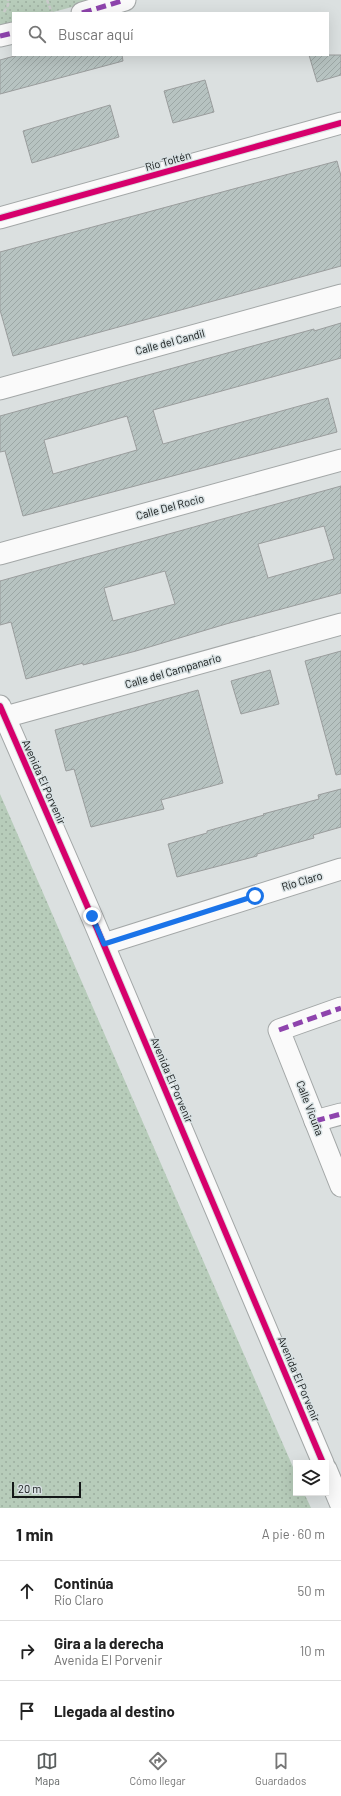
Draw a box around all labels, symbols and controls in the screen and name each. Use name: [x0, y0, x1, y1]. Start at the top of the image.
search box: [12, 12, 329, 56]
icon: search: [26, 23, 48, 45]
text: Buscar aquí: [58, 25, 134, 43]
street label: Río Toltén: [144, 148, 192, 173]
street label: Calle del Candil: [134, 326, 206, 357]
street label: Calle Del Rocio: [134, 491, 205, 522]
street label: Calle del Campanario: [123, 651, 222, 690]
street label: Avenida El Porvenir: [20, 737, 69, 826]
street label: Río Claro: [280, 868, 324, 893]
route start: [246, 887, 264, 905]
route end: [83, 907, 101, 925]
street label: Avenida El Porvenir: [149, 1035, 196, 1124]
street label: Calle Vicuña: [294, 1079, 327, 1137]
street label: Avenida El Porvenir: [276, 1334, 323, 1423]
map controls: [293, 1460, 329, 1496]
button: layers: [293, 1460, 329, 1496]
scale bar: [12, 1480, 81, 1499]
text: 20 m: [18, 1482, 41, 1495]
text: 1 min: [16, 1524, 53, 1544]
text: A pie · 60 m: [262, 1526, 325, 1542]
text: Continúa: [54, 1574, 114, 1592]
icon: ahead: [16, 1580, 38, 1602]
text: 50 m: [298, 1583, 325, 1599]
text: Río Claro: [54, 1592, 104, 1608]
text: Gira a la derecha: [54, 1634, 164, 1652]
icon: right: [16, 1640, 38, 1662]
text: 10 m: [300, 1643, 325, 1659]
text: Avenida El Porvenir: [54, 1652, 162, 1668]
icon: arrive: [16, 1700, 38, 1722]
text: Llegada al destino: [54, 1702, 175, 1720]
tab: Mapa: [35, 1750, 60, 1787]
tab: Cómo llegar: [129, 1750, 186, 1787]
tab: Guardados: [255, 1750, 306, 1787]

